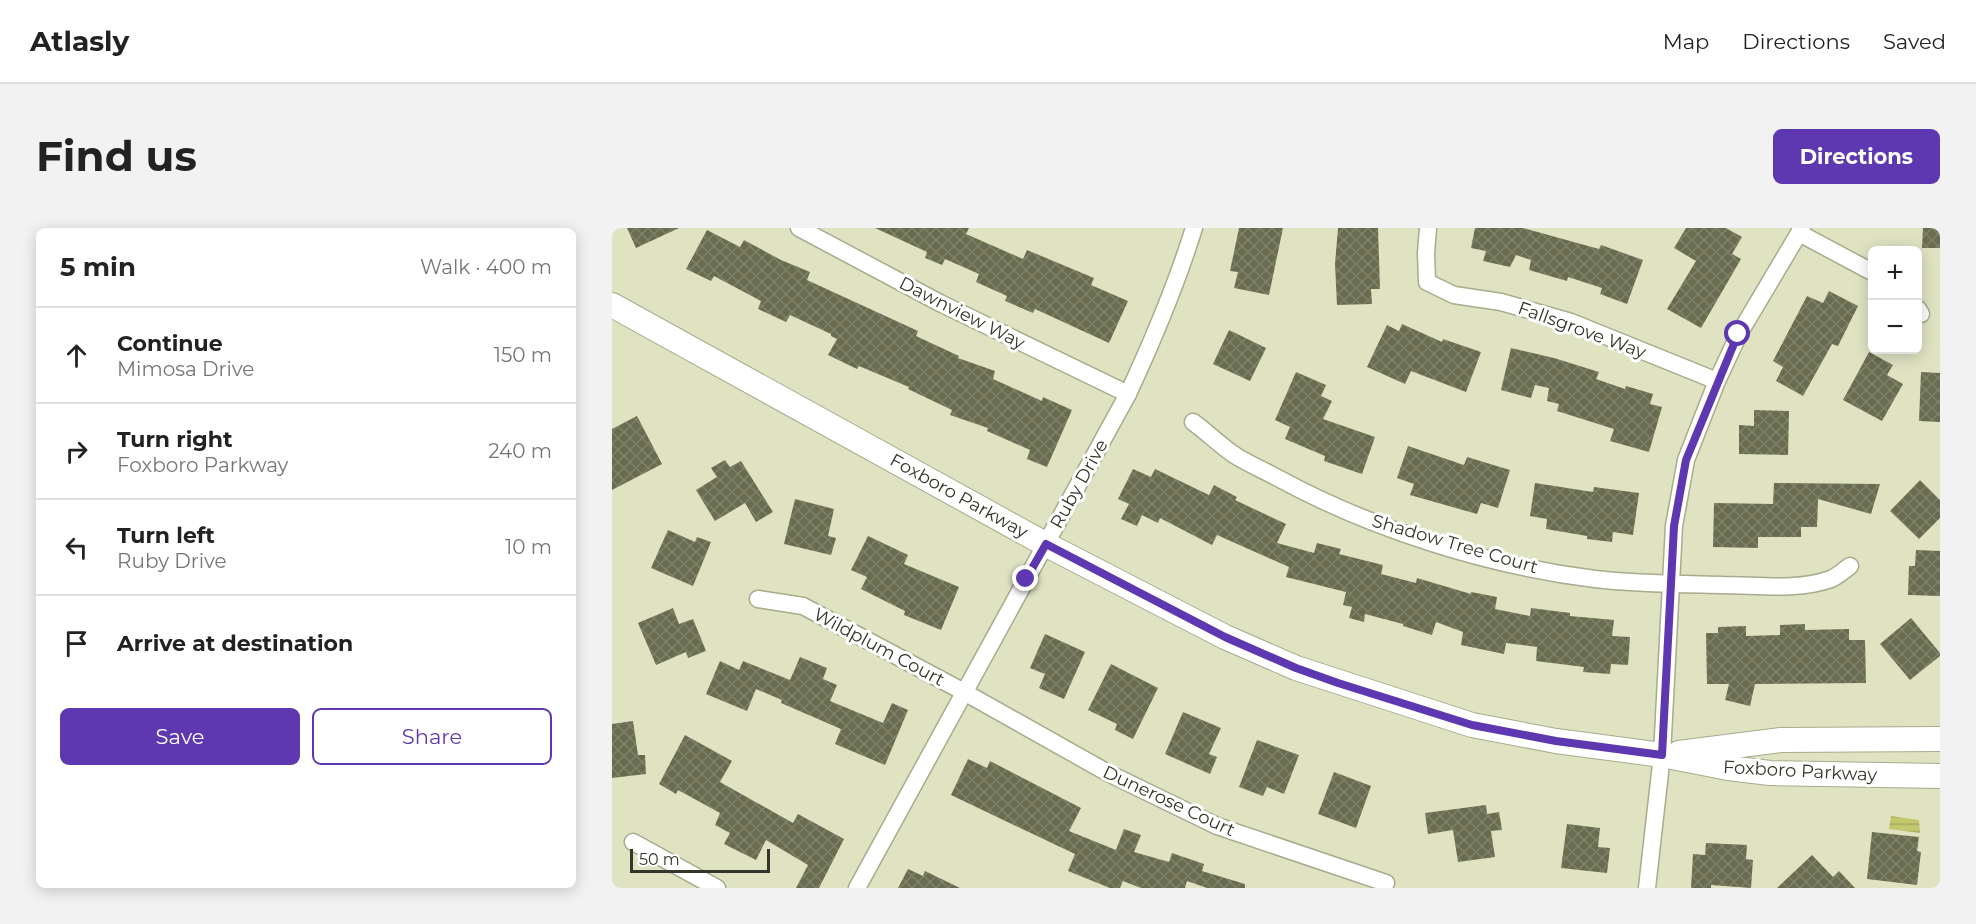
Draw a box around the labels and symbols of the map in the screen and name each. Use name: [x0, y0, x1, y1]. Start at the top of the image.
street label: Dawnview Way: [896, 272, 1029, 354]
street label: Fallsgrove Way: [1515, 297, 1649, 363]
route start: [1724, 320, 1750, 346]
street label: Ruby Drive: [1045, 435, 1113, 532]
street label: Foxboro Parkway: [886, 449, 1032, 543]
street label: Shadow Tree Court: [1369, 510, 1541, 578]
route end: [1012, 565, 1038, 591]
street label: Wildplum Court: [810, 603, 948, 691]
street label: Foxboro Parkway: [1722, 756, 1878, 786]
street label: Dunerose Court: [1099, 761, 1239, 841]
scale bar: [630, 846, 770, 874]

